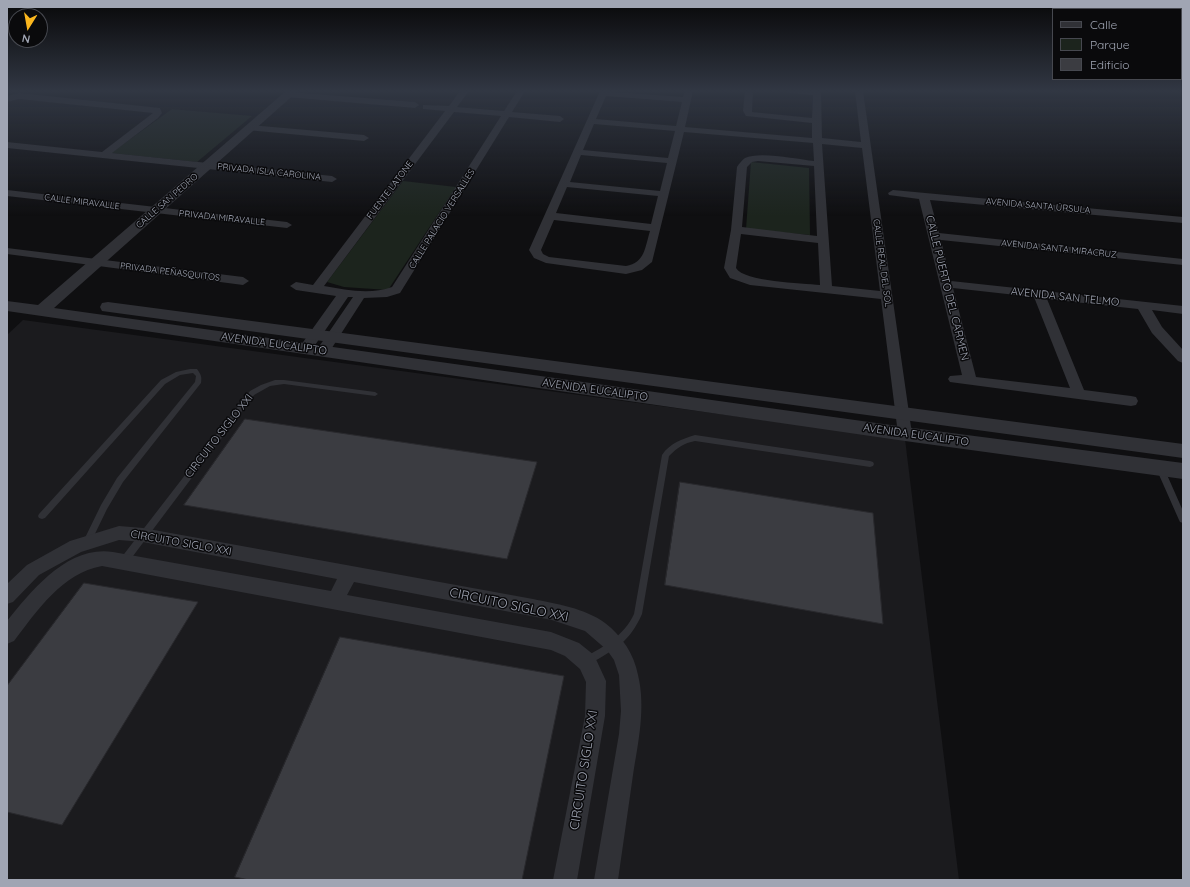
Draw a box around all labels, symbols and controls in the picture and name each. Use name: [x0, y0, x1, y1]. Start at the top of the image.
north arrow: [8, 8, 48, 48]
legend: [1052, 8, 1182, 80]
text: Calle: [1090, 17, 1117, 32]
text: N: [21, 31, 31, 46]
text: Parque: [1090, 37, 1130, 52]
text: Edificio: [1090, 57, 1130, 72]
street label: FUENTE LATONE: [365, 159, 415, 221]
street label: PRIVADA ISLA CAROLINA: [217, 161, 321, 183]
street label: CALLE PALACIO VERSALLES: [407, 167, 477, 271]
street label: CALLE SAN PEDRO: [134, 171, 200, 231]
street label: CALLE MIRAVALLE: [44, 192, 120, 212]
street label: AVENIDA SANTA ÚRSULA: [985, 196, 1091, 216]
street label: PRIVADA MIRAVALLE: [178, 208, 266, 228]
street label: CALLE PUERTO DEL CARMEN: [923, 214, 971, 362]
street label: CALLE REAL DEL SOL: [870, 218, 894, 308]
street label: AVENIDA SANTA MIRACRUZ: [1001, 238, 1117, 260]
street label: PRIVADA PEÑASQUITOS: [119, 261, 221, 283]
street label: AVENIDA SAN TELMO: [1010, 285, 1120, 309]
street label: AVENIDA EUCALIPTO: [220, 330, 328, 358]
street label: AVENIDA EUCALIPTO: [541, 376, 649, 404]
street label: CIRCUITO SIGLO XXI: [182, 391, 256, 481]
street label: AVENIDA EUCALIPTO: [862, 421, 970, 449]
street label: CIRCUITO SIGLO XXI: [129, 528, 233, 558]
street label: CIRCUITO SIGLO XXI: [448, 585, 570, 625]
street label: CIRCUITO SIGLO XXI: [567, 709, 601, 831]

